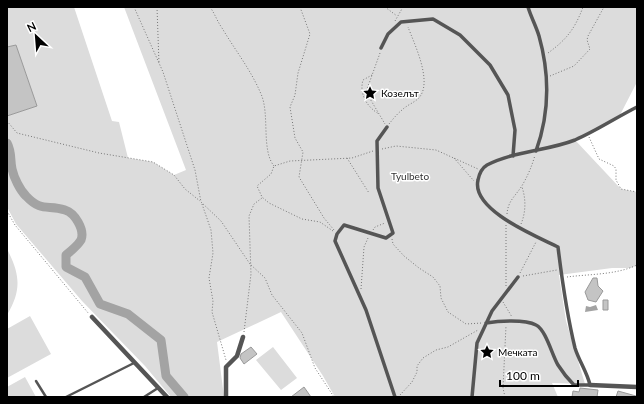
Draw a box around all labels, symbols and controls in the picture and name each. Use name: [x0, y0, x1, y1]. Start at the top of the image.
north arrow: [16, 16, 56, 56]
text: N: [25, 19, 38, 34]
place icon: Козелът: [362, 85, 378, 101]
place label: Козелът: [381, 87, 419, 99]
park label: Tyulbeto: [391, 170, 429, 182]
place icon: Мечката: [479, 344, 495, 360]
place label: Мечката: [498, 346, 538, 358]
scale bar: [500, 362, 578, 388]
text: 100 m: [506, 368, 540, 383]

